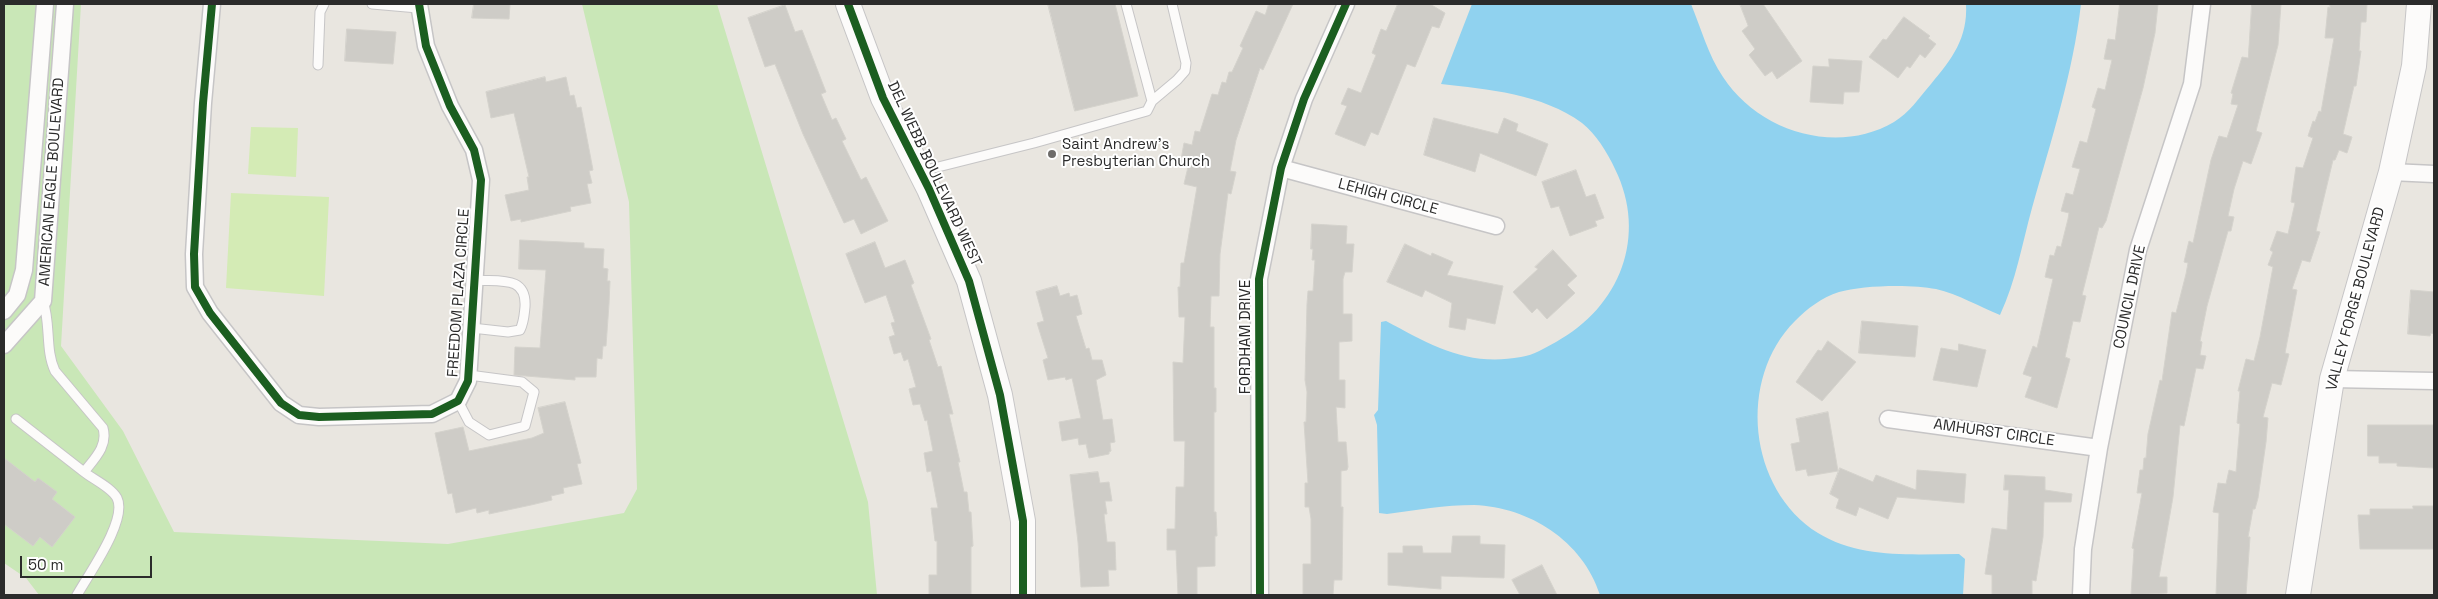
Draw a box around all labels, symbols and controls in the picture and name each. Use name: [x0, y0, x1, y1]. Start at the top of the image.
street label: AMERICAN EAGLE BOULEVARD: [36, 77, 68, 287]
street label: DEL WEBB BOULEVARD WEST: [883, 78, 985, 270]
place label: Saint Andrew's Presbyterian Church: [1062, 136, 1210, 171]
marker: Saint Andrew's Presbyterian Church: [1046, 148, 1058, 160]
street label: LEHIGH CIRCLE: [1336, 175, 1440, 219]
street label: VALLEY FORGE BOULEVARD: [2323, 205, 2389, 393]
street label: FREEDOM PLAZA CIRCLE: [444, 208, 474, 378]
street label: COUNCIL DRIVE: [2110, 243, 2150, 351]
street label: FORDHAM DRIVE: [1237, 280, 1255, 394]
street label: AMHURST CIRCLE: [1932, 416, 2056, 450]
scale bar: [22, 546, 155, 578]
text: 50 m: [28, 555, 63, 574]

